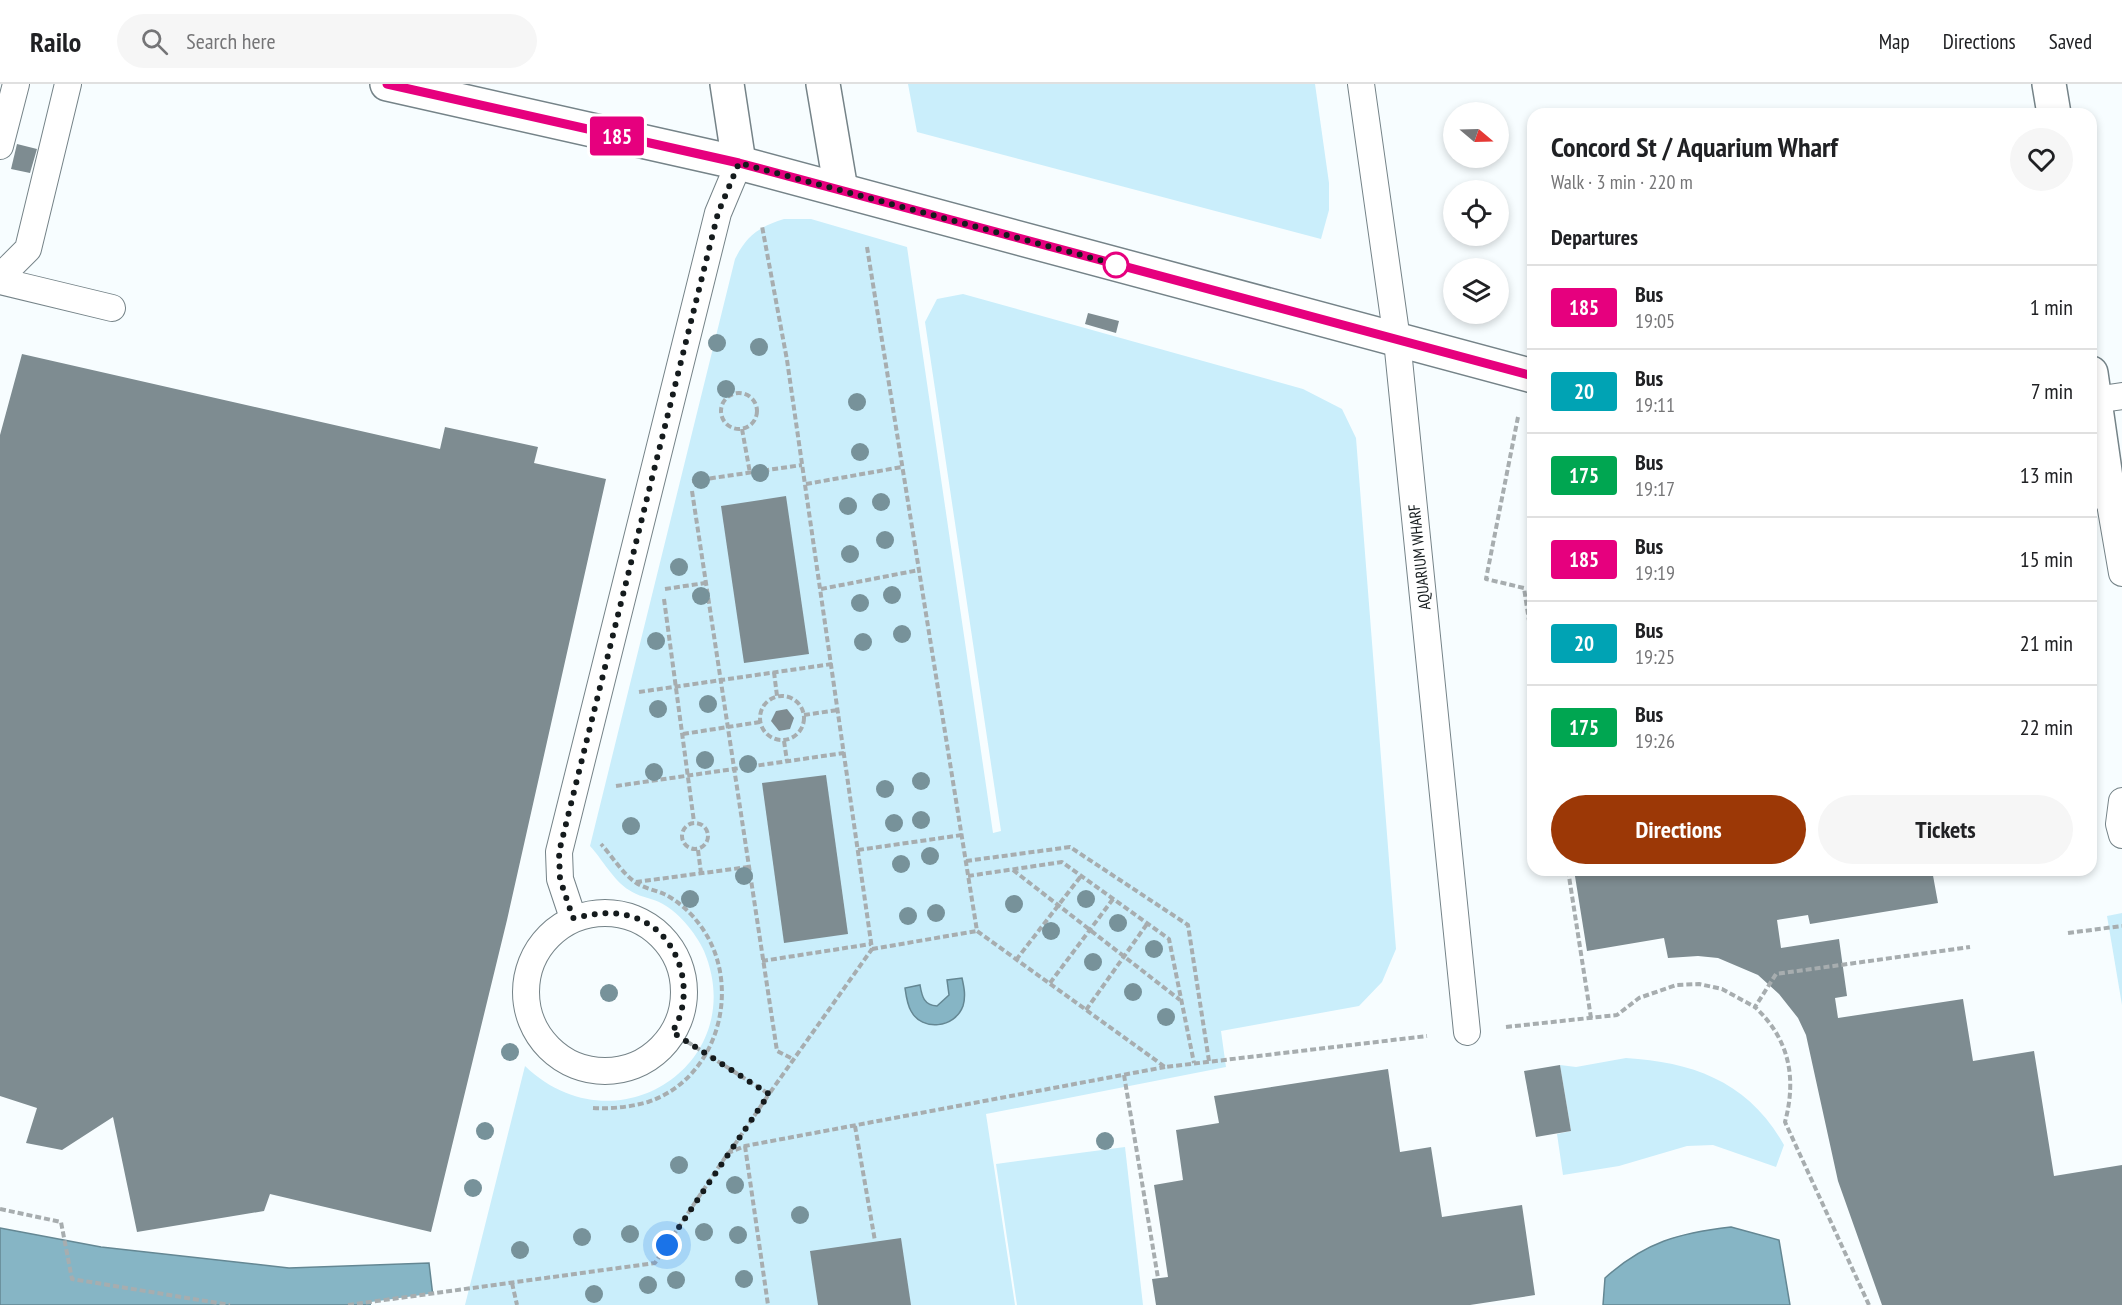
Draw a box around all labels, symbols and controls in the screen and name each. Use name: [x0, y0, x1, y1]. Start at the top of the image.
search box: [117, 14, 537, 68]
text: Railo: [30, 23, 81, 60]
icon: search: [138, 25, 171, 58]
text: Search here: [186, 27, 276, 55]
text: Map: [1879, 28, 1910, 55]
text: Directions: [1943, 28, 2016, 55]
text: Saved: [2049, 28, 2092, 55]
north arrow: [1443, 102, 1509, 168]
map controls: [1443, 102, 1509, 324]
line badge: 185: [582, 116, 652, 156]
text: 185: [602, 123, 632, 150]
text: Concord St / Aquarium Wharf: [1551, 128, 1838, 165]
button: heart: [2010, 128, 2073, 191]
text: Walk · 3 min · 220 m: [1551, 169, 1693, 195]
button: locate: [1443, 180, 1509, 246]
text: Departures: [1551, 223, 1638, 251]
unlabelled marker: [1103, 252, 1129, 278]
button: layers: [1443, 258, 1509, 324]
text: Bus: [1635, 280, 1663, 308]
text: 1 min: [2030, 293, 2073, 321]
text: 185: [1569, 294, 1599, 321]
text: 19:05: [1635, 308, 1675, 334]
text: Bus: [1635, 364, 1663, 392]
text: 7 min: [2031, 377, 2073, 405]
text: 20: [1574, 378, 1594, 405]
text: 19:11: [1635, 392, 1675, 418]
text: Bus: [1635, 448, 1663, 476]
text: 13 min: [2020, 461, 2073, 489]
text: 175: [1569, 462, 1599, 489]
text: 19:17: [1635, 476, 1675, 502]
street label: AQUARIUM WHARF: [1404, 503, 1434, 611]
text: Bus: [1635, 532, 1663, 560]
text: 15 min: [2020, 545, 2073, 573]
text: 185: [1569, 546, 1599, 573]
text: 19:19: [1635, 560, 1675, 586]
text: Bus: [1635, 616, 1663, 644]
text: 21 min: [2020, 629, 2073, 657]
text: 20: [1574, 630, 1594, 657]
text: 19:25: [1635, 644, 1675, 670]
text: Bus: [1635, 700, 1663, 728]
text: 22 min: [2020, 713, 2073, 741]
text: 175: [1569, 714, 1599, 741]
text: 19:26: [1635, 728, 1675, 754]
button: Directions: [1551, 795, 1806, 864]
button: Tickets: [1818, 795, 2073, 864]
your location: [652, 1230, 682, 1260]

